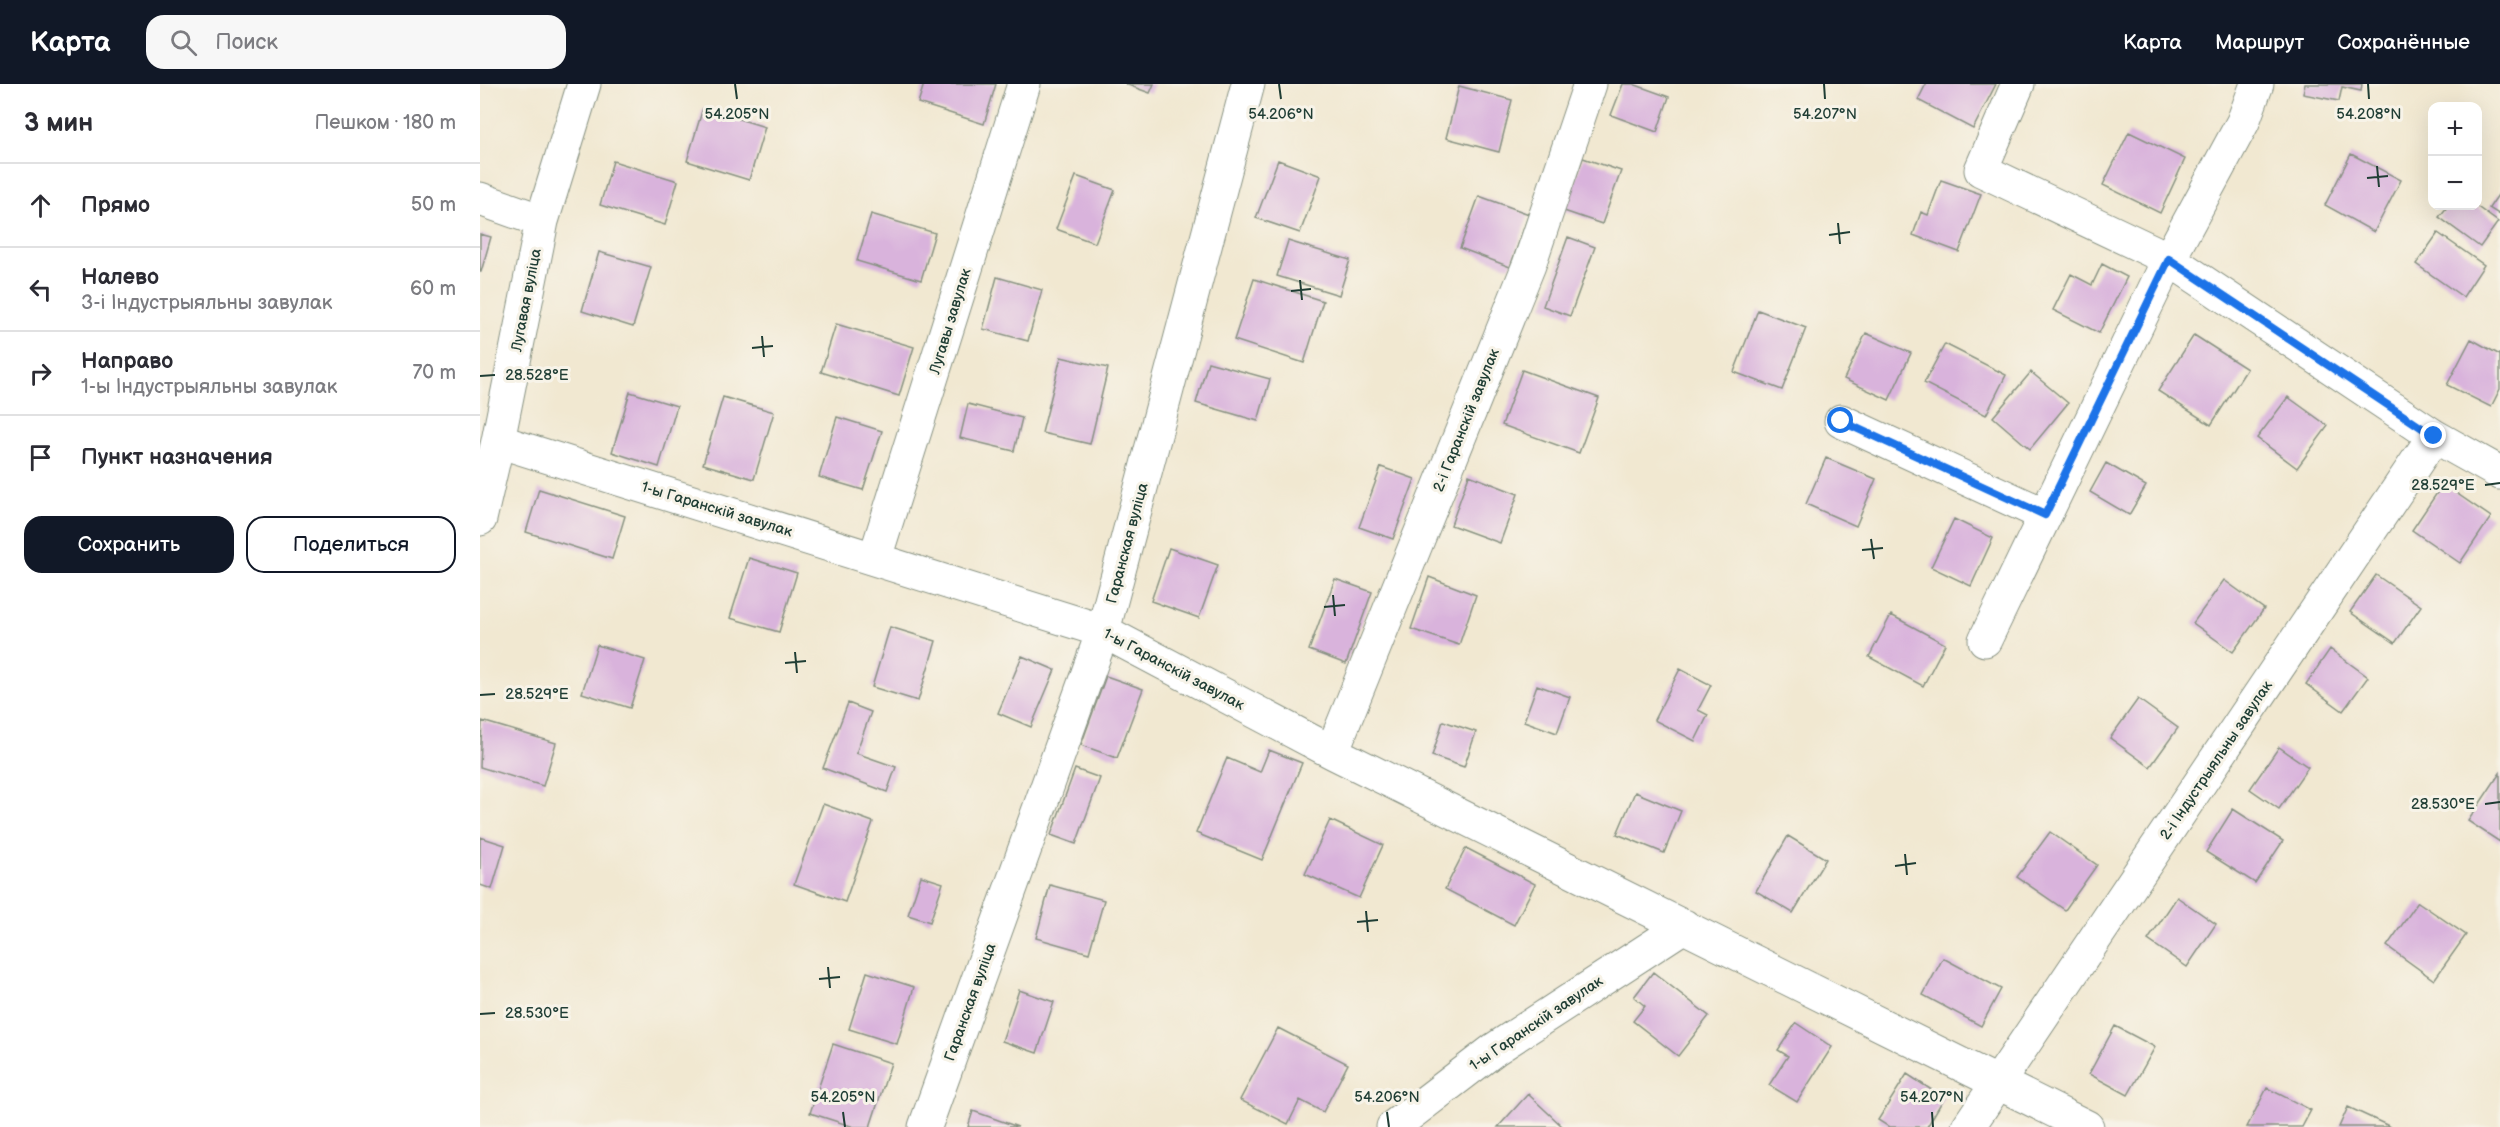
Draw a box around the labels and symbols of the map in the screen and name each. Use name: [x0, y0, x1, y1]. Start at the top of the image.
text: 54.205°N: [705, 105, 769, 124]
text: 54.206°N: [1248, 105, 1314, 124]
text: 54.207°N: [1793, 105, 1857, 124]
text: 54.208°N: [2336, 105, 2402, 124]
street label: Лугавая вуліца: [507, 247, 546, 354]
street label: Лугавы завулак: [925, 266, 976, 377]
street label: 2-і Гаранскій завулак: [1429, 346, 1504, 495]
text: 28.528°E: [505, 366, 569, 385]
route start: [1827, 407, 1853, 433]
route end: [2420, 422, 2446, 448]
text: 28.529°E: [2411, 476, 2475, 495]
street label: 1-ы Гаранскій завулак: [639, 477, 795, 542]
street label: Гаранская вуліца: [1102, 481, 1153, 605]
street label: 1-ы Гаранскій завулак: [1100, 624, 1248, 715]
street label: 2-і Індустрыяльны завулак: [2156, 677, 2277, 844]
text: 28.529°E: [505, 685, 569, 704]
text: 28.530°E: [2411, 795, 2475, 814]
street label: Гаранская вуліца: [940, 941, 1001, 1064]
street label: 1-ы Гаранскій завулак: [1466, 972, 1607, 1075]
text: 28.530°E: [505, 1004, 569, 1023]
text: 54.205°N: [811, 1088, 875, 1107]
text: 54.206°N: [1354, 1088, 1420, 1107]
text: 54.207°N: [1900, 1088, 1964, 1107]

